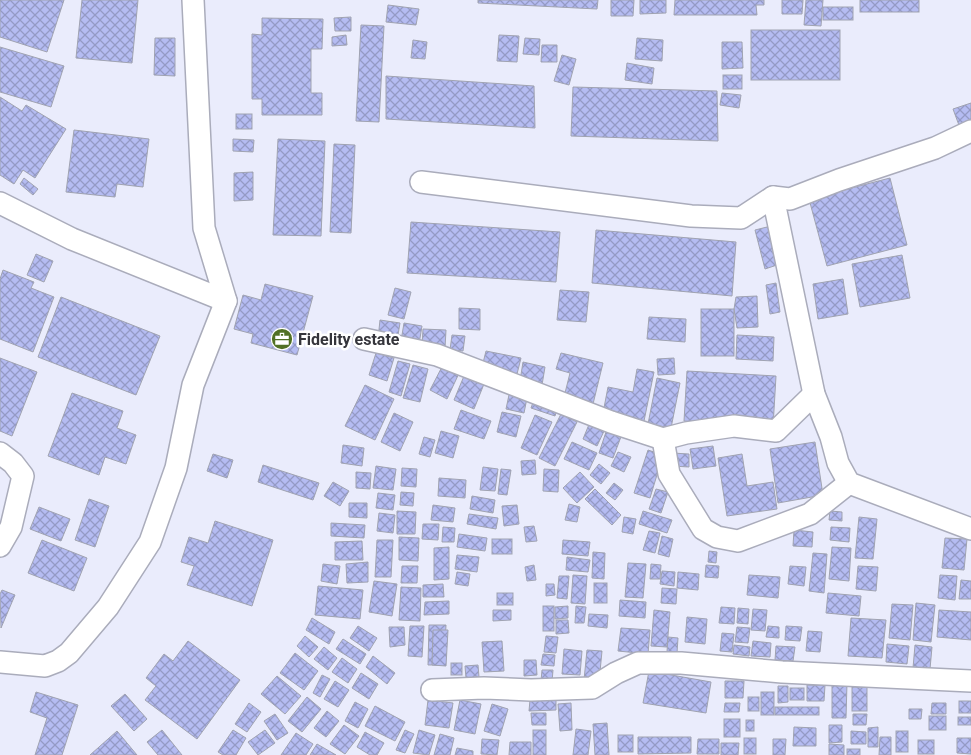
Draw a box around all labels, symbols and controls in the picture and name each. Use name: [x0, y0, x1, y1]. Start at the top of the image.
office icon: Fidelity estate: [270, 327, 294, 351]
place label: Fidelity estate: [298, 330, 400, 349]

